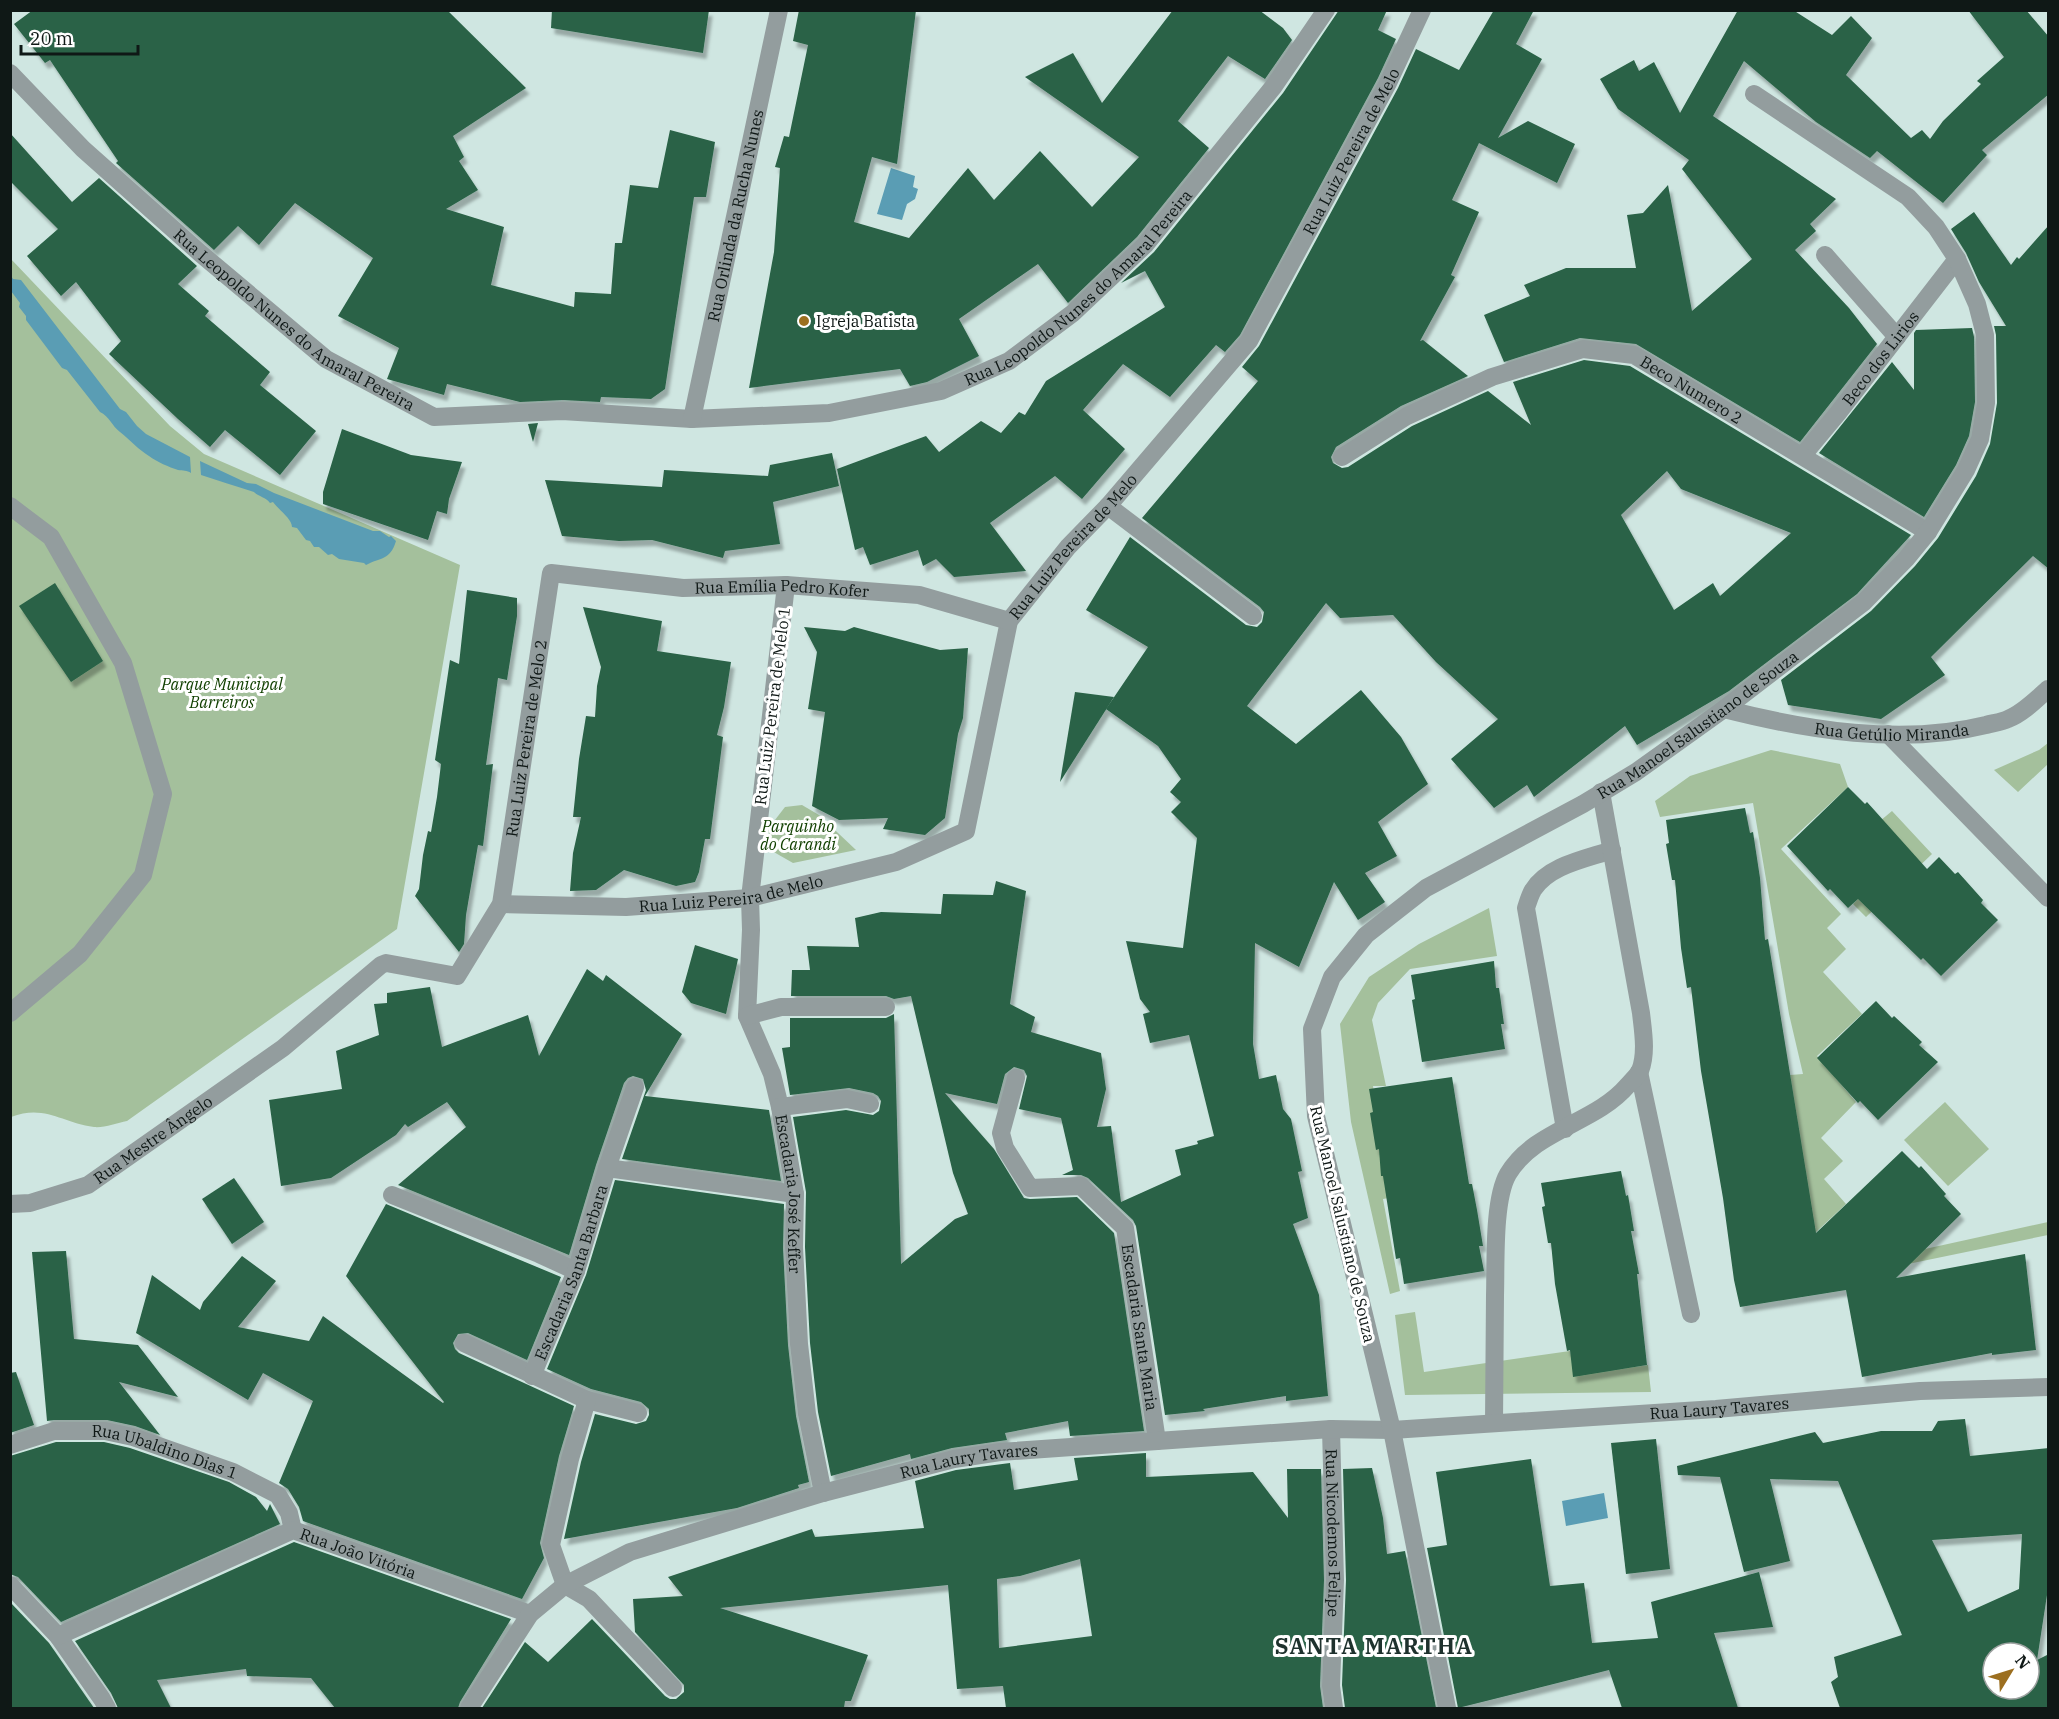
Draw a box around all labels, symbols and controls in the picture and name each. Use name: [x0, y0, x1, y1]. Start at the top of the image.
scale bar: [21, 18, 138, 56]
text: 20 m: [30, 27, 73, 50]
street label: Rua Luiz Pereira de Melo: [1298, 65, 1404, 238]
street label: Rua Orlinda da Rucha Nunes: [703, 108, 768, 323]
street label: Rua Leopoldo Nunes do Amaral Pereira: [961, 185, 1196, 390]
street label: Rua Leopoldo Nunes do Amaral Pereira: [170, 224, 418, 415]
street label: Beco dos Lirios: [1838, 307, 1923, 409]
place label: Igreja Batista: [816, 311, 916, 331]
marker: Igreja Batista: [797, 314, 811, 328]
street label: Beco Numero 2: [1637, 351, 1746, 428]
street label: Rua Luiz Pereira de Melo: [1004, 469, 1141, 623]
street label: Rua Emília Pedro Kofer: [694, 575, 870, 601]
street label: Rua Luiz Pereira de Melo 1: [750, 606, 794, 806]
street label: Rua Luiz Pereira de Melo 2: [501, 638, 551, 838]
street label: Rua Manoel Salustiano de Souza: [1593, 646, 1802, 803]
park label: Parque Municipal Barreiros: [160, 674, 283, 712]
street label: Rua Getúlio Miranda: [1813, 718, 1971, 745]
park label: Parquinho do Carandi: [760, 816, 836, 854]
street label: Rua Luiz Pereira de Melo: [638, 870, 825, 916]
street label: Rua Mestre Ângelo: [90, 1091, 216, 1188]
street label: Rua Manoel Salustiano de Souza: [1306, 1104, 1380, 1345]
street label: Escadaria José Keffer: [771, 1113, 805, 1274]
street label: Escadaria Santa Barbara: [530, 1182, 612, 1363]
street label: Escadaria Santa Maria: [1118, 1243, 1162, 1412]
street label: Rua Laury Tavares: [1649, 1393, 1790, 1423]
street label: Rua Ubaldino Dias 1: [92, 1421, 240, 1483]
street label: Rua Laury Tavares: [898, 1439, 1038, 1483]
street label: Rua Nicodemos Felipe: [1322, 1449, 1345, 1617]
street label: Rua João Vitória: [297, 1523, 419, 1583]
district label: SANTA MARTHA: [1275, 1631, 1473, 1660]
north arrow: [1981, 1641, 2041, 1701]
text: N: [2011, 1651, 2035, 1673]

